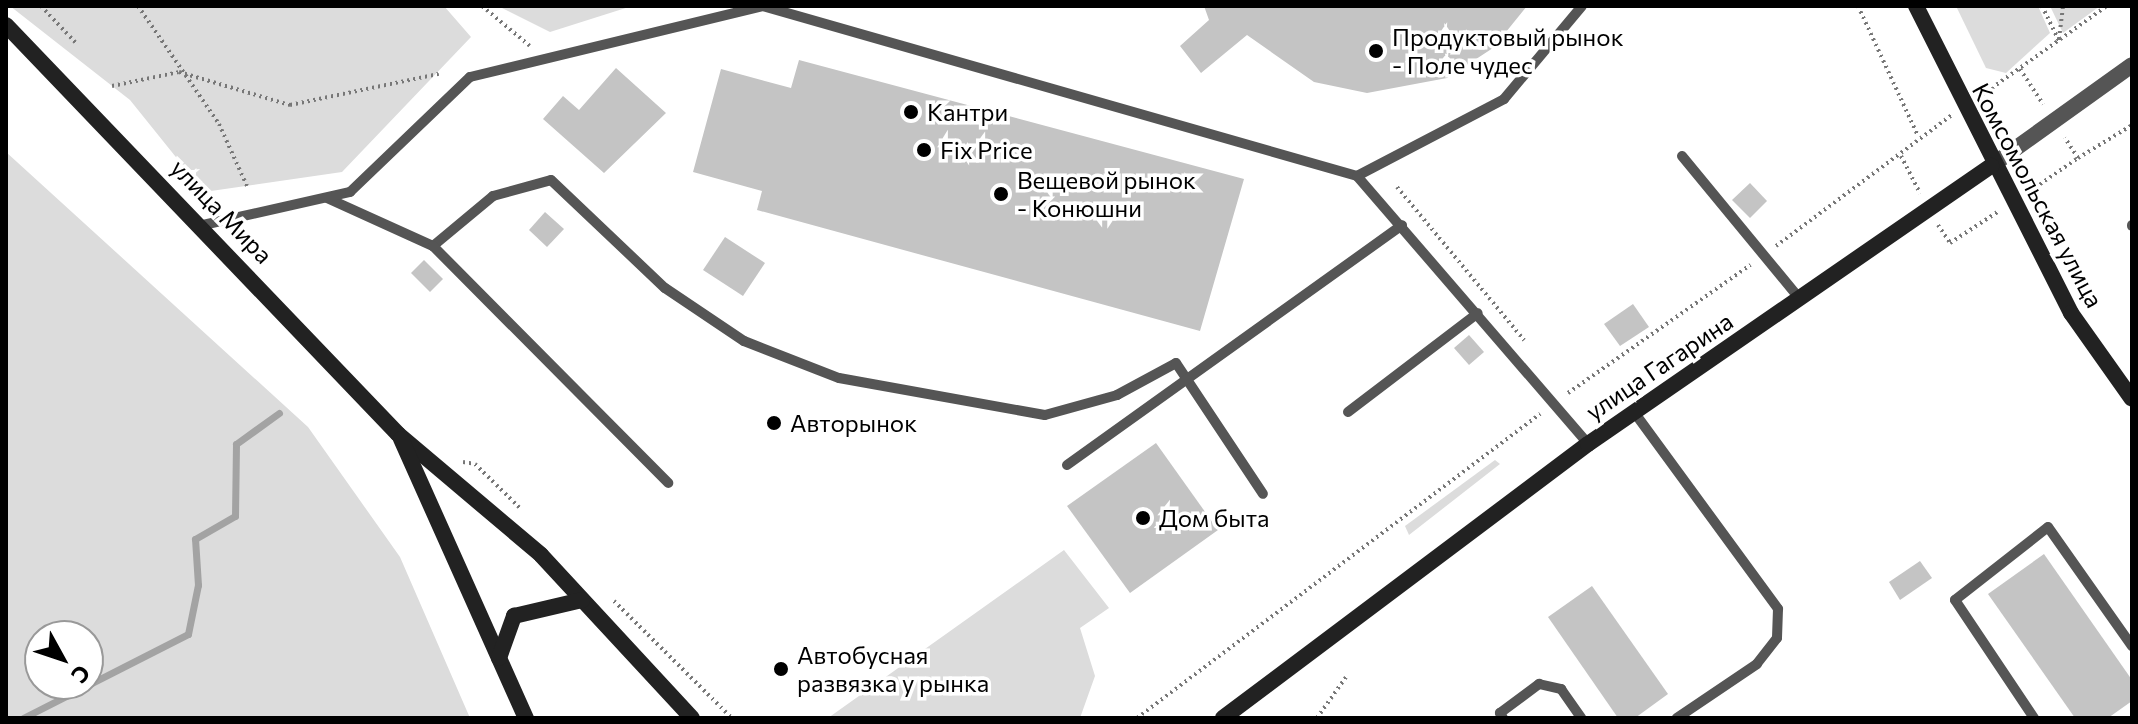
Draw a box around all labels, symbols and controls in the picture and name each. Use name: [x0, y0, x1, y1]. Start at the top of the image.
place label: Продуктовый рынок - Поле чудес: [1392, 23, 1623, 79]
marker: Продуктовый рынок - Поле чудес: [1367, 42, 1385, 60]
street label: Комсомольская улица: [1967, 78, 2109, 312]
place label: Кантри: [927, 98, 1008, 126]
marker: Кантри: [902, 103, 920, 121]
place label: Fix Price: [940, 136, 1033, 164]
marker: Fix Price: [915, 141, 933, 159]
street label: улица Мира: [165, 153, 279, 269]
place label: Вещевой рынок - Конюшни: [1017, 166, 1196, 222]
marker: Вещевой рынок - Конюшни: [992, 185, 1010, 203]
street label: улица Гагарина: [1580, 306, 1738, 426]
place label: Авторынок: [790, 409, 917, 437]
marker: Авторынок: [765, 414, 783, 432]
place label: Дом быта: [1159, 504, 1269, 532]
marker: Дом быта: [1134, 509, 1152, 527]
north arrow: [24, 620, 104, 700]
place label: Автобусная развязка у рынка: [797, 641, 989, 697]
text: С: [66, 660, 96, 689]
marker: Автобусная развязка у рынка: [772, 660, 790, 678]

